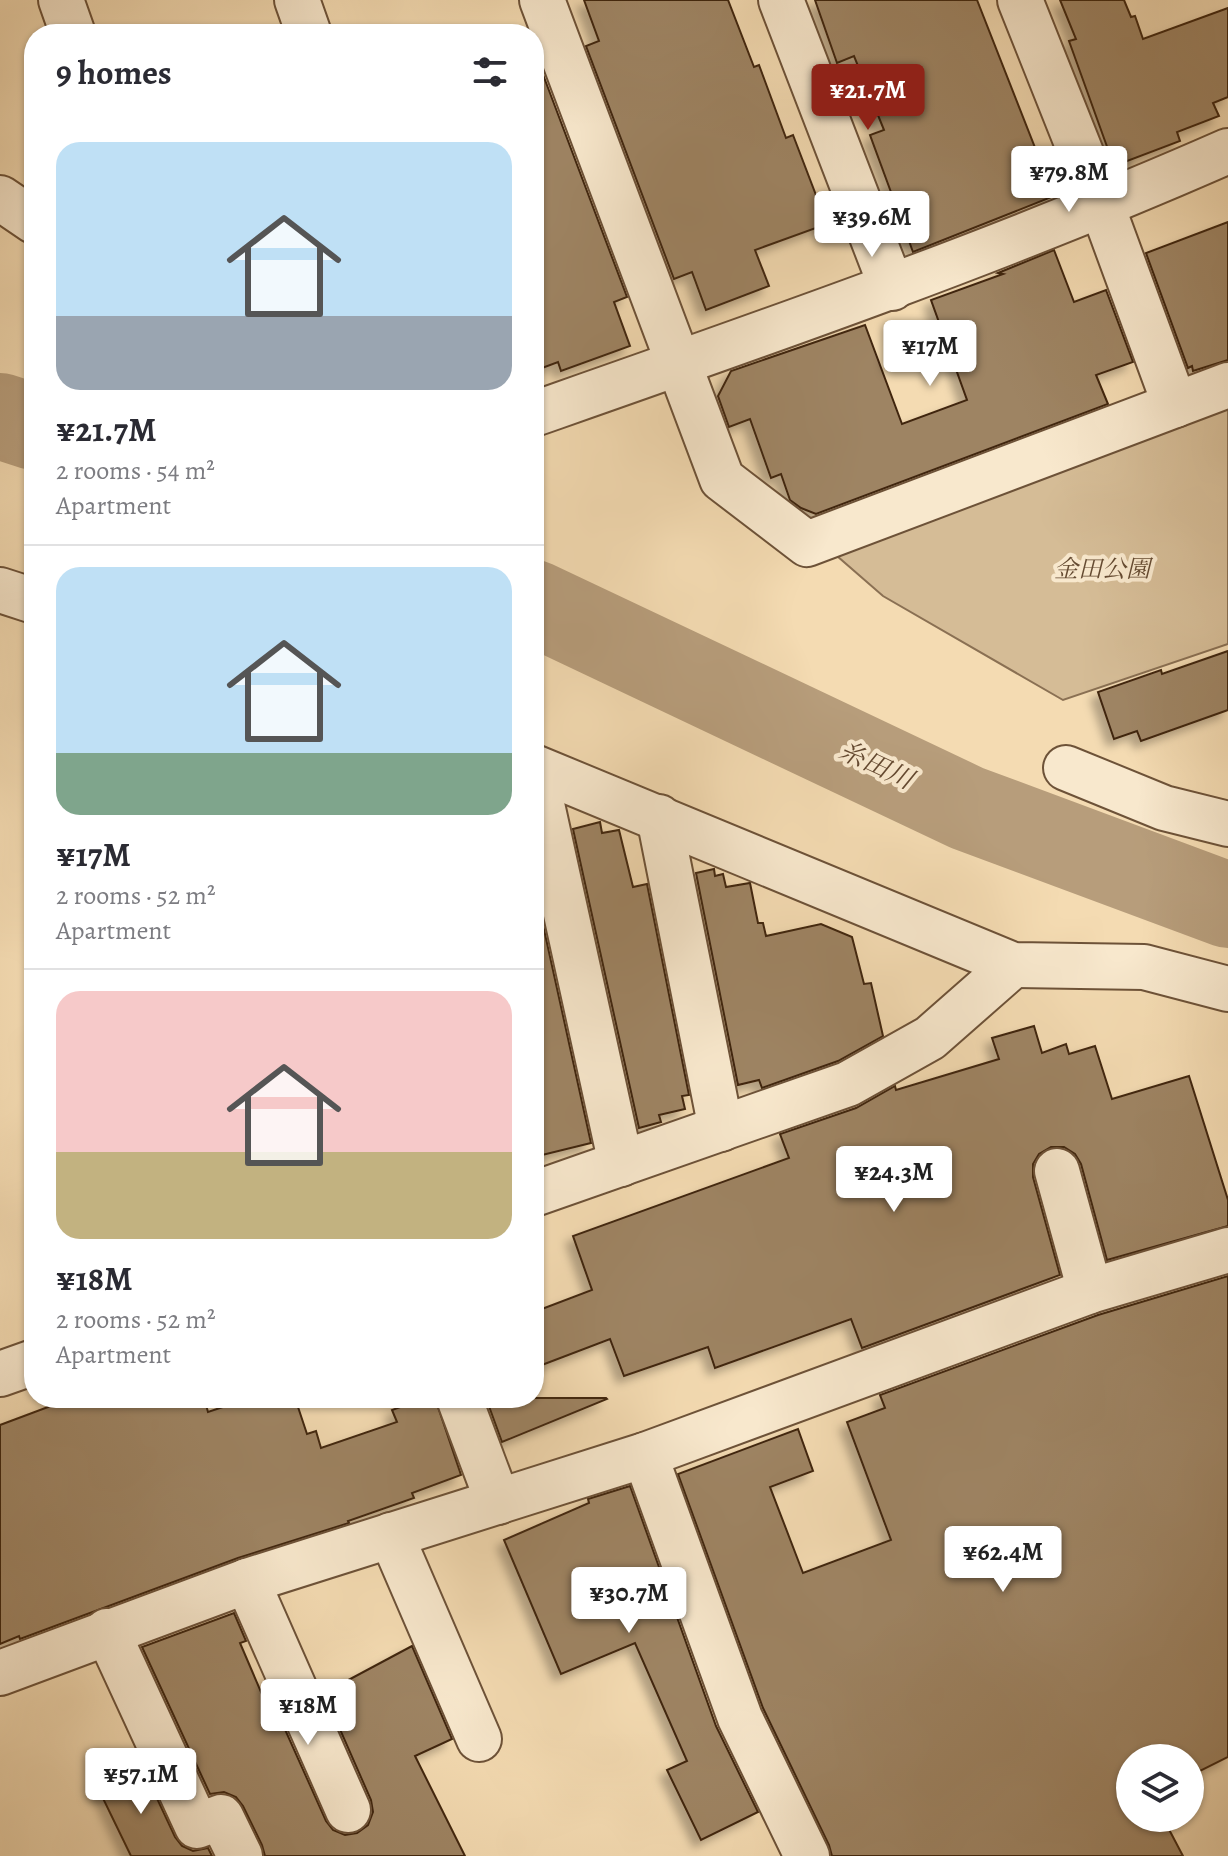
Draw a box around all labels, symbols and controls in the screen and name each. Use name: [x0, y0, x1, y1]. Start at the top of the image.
text: 9 homes: [56, 49, 172, 96]
icon: filters: [468, 50, 512, 94]
pin: ¥21.7M: [803, 64, 933, 132]
text: ¥21.7M: [830, 72, 906, 107]
pin: ¥79.8M: [1004, 146, 1134, 214]
text: ¥79.8M: [1029, 154, 1109, 189]
pin: ¥39.6M: [807, 191, 937, 259]
icon: home: [212, 194, 356, 338]
text: ¥39.6M: [832, 199, 912, 234]
pin: ¥17M: [883, 320, 977, 388]
text: ¥17M: [901, 328, 959, 363]
text: ¥21.7M: [56, 406, 157, 453]
text: 2 rooms · 54 m²: [56, 453, 215, 488]
text: Apartment: [56, 488, 171, 523]
park label: 金田公園: [1054, 553, 1154, 585]
icon: home: [212, 619, 356, 763]
water label: 糸田川: [833, 733, 921, 799]
text: ¥17M: [56, 831, 131, 878]
text: 2 rooms · 52 m²: [56, 878, 215, 913]
text: Apartment: [56, 913, 171, 948]
icon: home: [212, 1043, 356, 1187]
pin: ¥24.3M: [829, 1146, 959, 1214]
text: ¥24.3M: [854, 1154, 934, 1189]
text: ¥18M: [56, 1255, 133, 1302]
text: 2 rooms · 52 m²: [56, 1302, 215, 1337]
text: Apartment: [56, 1337, 171, 1372]
pin: ¥62.4M: [938, 1526, 1068, 1594]
text: ¥62.4M: [963, 1534, 1043, 1569]
pin: ¥30.7M: [564, 1567, 694, 1635]
text: ¥30.7M: [589, 1575, 669, 1610]
pin: ¥18M: [261, 1679, 355, 1747]
text: ¥18M: [279, 1687, 337, 1722]
map controls: [1116, 1744, 1204, 1832]
button: layers: [1116, 1744, 1204, 1832]
pin: ¥57.1M: [76, 1748, 206, 1816]
text: ¥57.1M: [103, 1756, 179, 1791]

